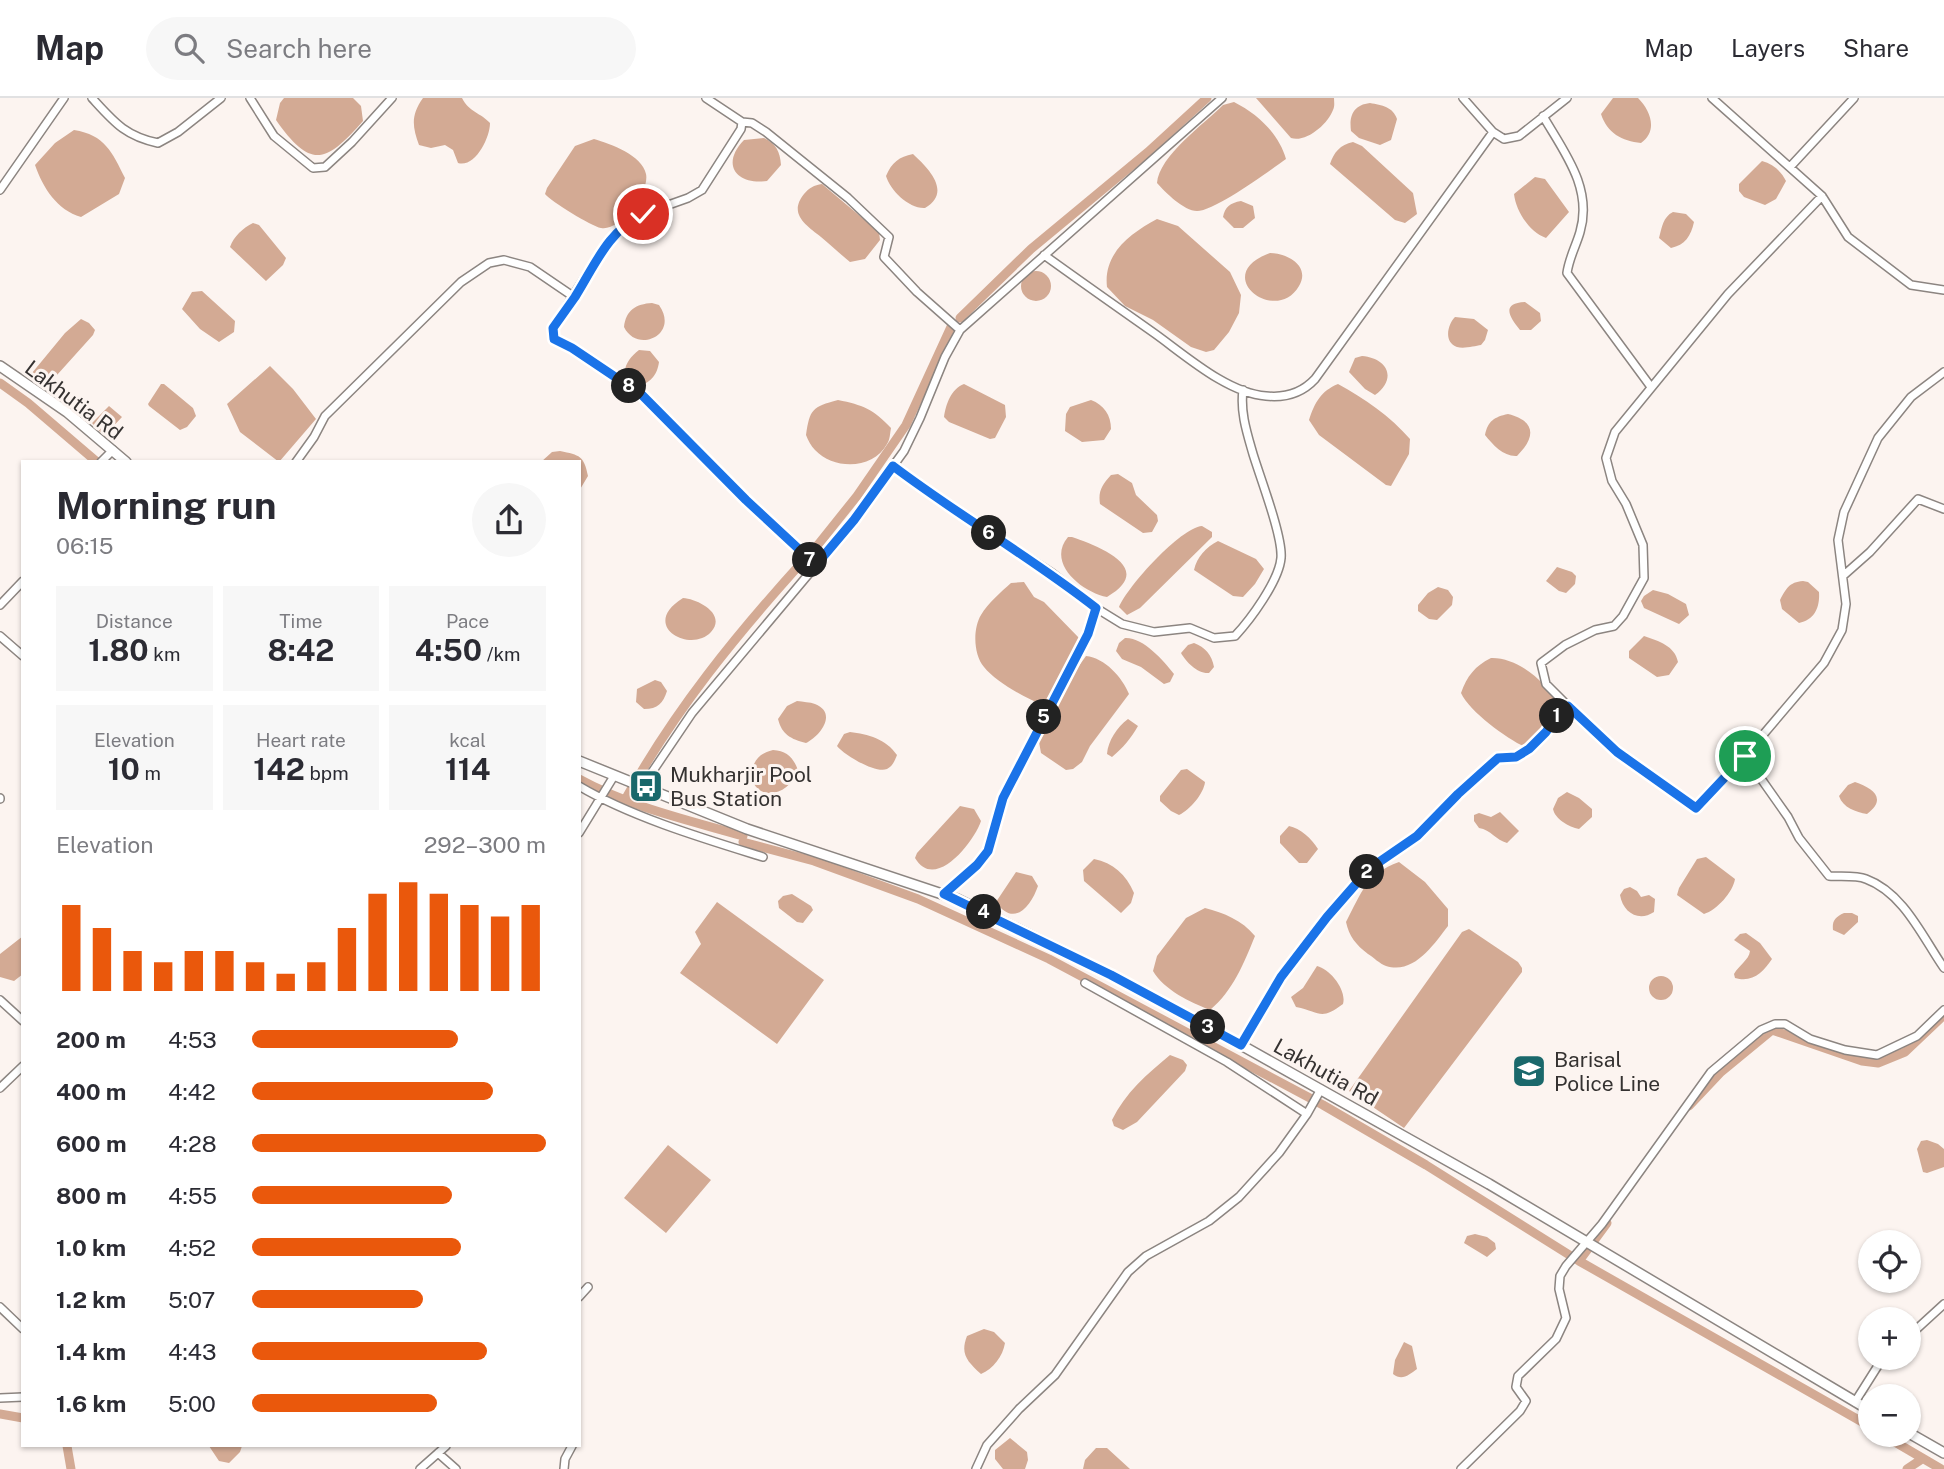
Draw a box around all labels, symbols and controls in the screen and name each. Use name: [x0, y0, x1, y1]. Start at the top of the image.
search box: [146, 17, 636, 80]
text: Map: [35, 29, 104, 67]
icon: search: [170, 29, 208, 67]
text: Search here: [226, 33, 372, 64]
text: Map: [1644, 34, 1693, 62]
text: Layers: [1731, 34, 1805, 62]
text: Share: [1843, 34, 1909, 62]
pin: [613, 184, 673, 244]
icon: check: [624, 195, 662, 233]
street label: Lakhutia Rd: [20, 355, 128, 445]
pin: 8: [612, 368, 646, 404]
text: 8: [622, 374, 635, 396]
text: Morning run: [56, 483, 277, 528]
button: share: [472, 483, 546, 557]
pin: 6: [972, 516, 1006, 550]
text: 6: [982, 521, 995, 543]
text: 06:15: [56, 532, 114, 559]
pin: 7: [792, 542, 828, 578]
text: 7: [804, 548, 815, 570]
text: Distance: [96, 610, 173, 632]
text: Time: [279, 610, 323, 632]
text: Pace: [446, 610, 489, 632]
text: 1.80: [88, 632, 149, 668]
text: 8:42: [268, 632, 334, 668]
text: 4:50: [415, 632, 482, 668]
text: km: [149, 643, 180, 665]
text: /km: [482, 643, 521, 665]
pin: 1: [1540, 698, 1574, 734]
pin: 5: [1026, 700, 1062, 734]
text: 1: [1552, 704, 1561, 726]
text: 5: [1037, 705, 1050, 727]
pin: [1715, 726, 1775, 786]
text: Elevation: [94, 729, 175, 751]
text: Heart rate: [256, 729, 346, 751]
text: kcal: [449, 729, 486, 751]
icon: arrive: [1726, 737, 1764, 775]
text: 10: [108, 751, 140, 787]
text: 142: [253, 751, 305, 787]
text: 114: [445, 751, 490, 787]
text: m: [140, 762, 161, 784]
text: bpm: [305, 762, 349, 784]
place label: Mukharjir Pool Bus Station: [670, 762, 812, 811]
bus stop icon: Mukharjir Pool Bus Station: [627, 767, 665, 805]
text: Elevation: [56, 831, 154, 858]
text: 292–300 m: [424, 831, 546, 858]
pin: 2: [1350, 854, 1384, 890]
text: 2: [1360, 860, 1373, 882]
pin: 4: [967, 894, 1002, 930]
text: 4: [977, 900, 990, 922]
pin: 3: [1190, 1010, 1226, 1044]
text: 3: [1201, 1015, 1214, 1037]
text: 200 m: [56, 1026, 126, 1053]
text: 4:53: [168, 1026, 217, 1053]
street label: Lakhutia Rd: [1269, 1033, 1383, 1111]
place label: Barisal Police Line: [1554, 1047, 1660, 1096]
school or university icon: Barisal Police Line: [1510, 1052, 1548, 1090]
text: 400 m: [56, 1078, 126, 1105]
text: 4:42: [168, 1078, 216, 1105]
text: 600 m: [56, 1130, 126, 1157]
text: 4:28: [168, 1130, 217, 1157]
text: 800 m: [56, 1182, 127, 1209]
text: 4:55: [168, 1182, 217, 1209]
map controls: [1858, 1230, 1921, 1447]
button: locate: [1858, 1230, 1921, 1293]
text: 1.0 km: [56, 1234, 126, 1261]
text: 4:52: [168, 1234, 216, 1261]
text: 1.2 km: [56, 1286, 126, 1313]
text: 5:07: [168, 1286, 215, 1313]
button: +: [1858, 1307, 1921, 1370]
text: 1.4 km: [56, 1338, 126, 1365]
text: 4:43: [168, 1338, 216, 1365]
button: −: [1858, 1384, 1921, 1447]
text: 1.6 km: [56, 1390, 126, 1417]
text: 5:00: [168, 1390, 216, 1417]

